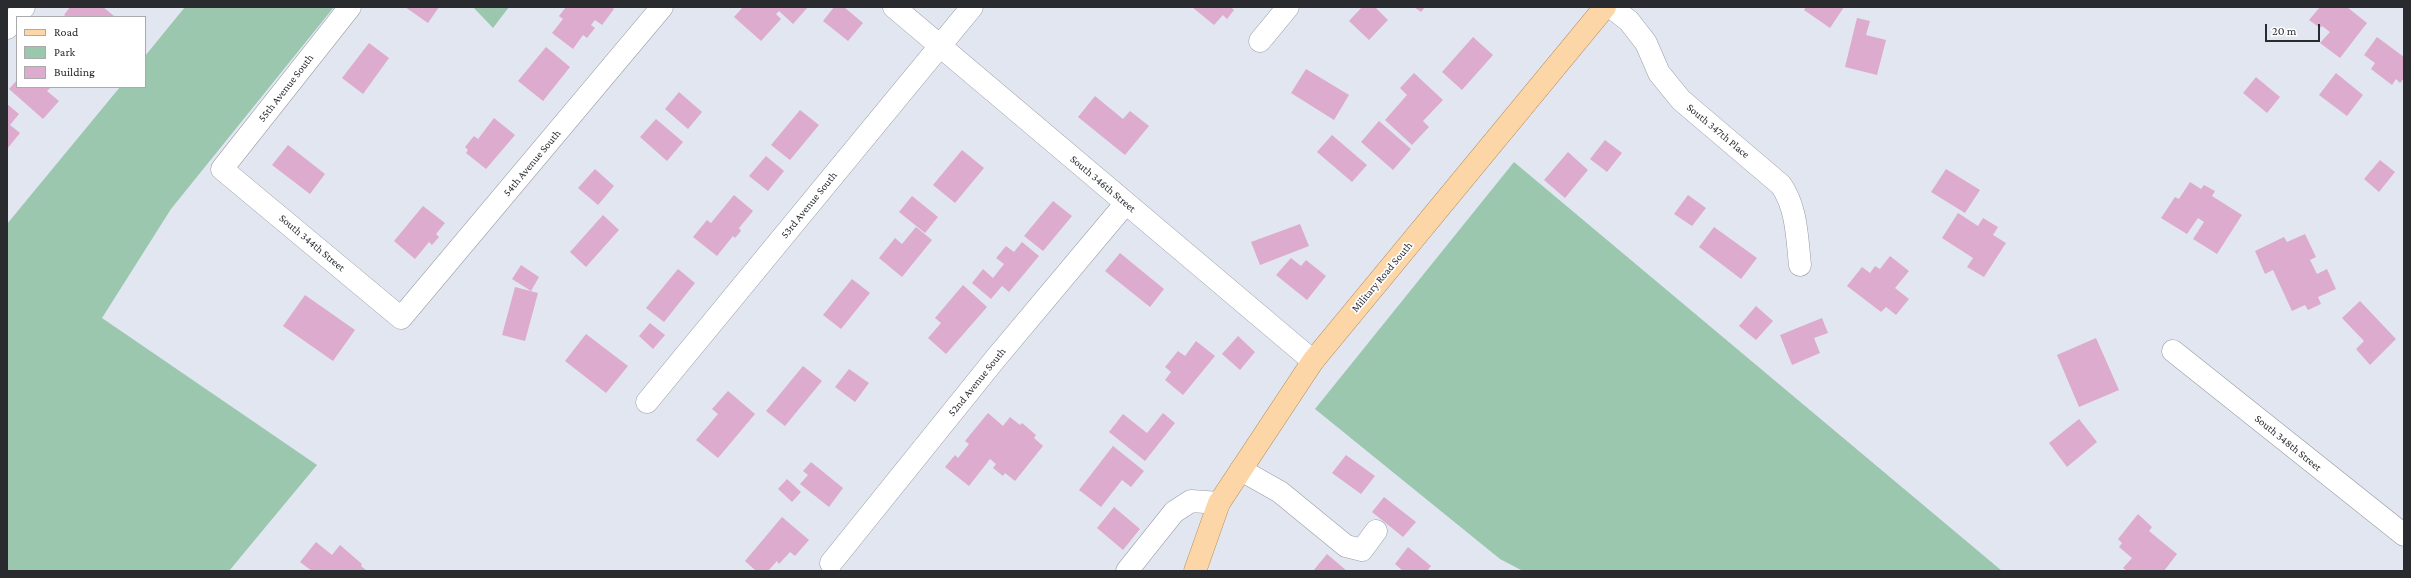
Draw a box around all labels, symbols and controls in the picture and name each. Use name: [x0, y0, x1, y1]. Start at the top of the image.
legend: [16, 16, 146, 88]
scale bar: [2267, 16, 2322, 42]
text: 20 m: [2272, 24, 2296, 38]
text: Road: [54, 25, 78, 39]
text: Park: [54, 45, 75, 59]
street label: 55th Avenue South: [255, 52, 317, 124]
text: Building: [54, 65, 95, 79]
street label: South 347th Place: [1684, 101, 1752, 161]
street label: 54th Avenue South: [500, 127, 564, 199]
street label: South 346th Street: [1067, 153, 1139, 215]
street label: 53rd Avenue South: [778, 169, 840, 241]
street label: South 344th Street: [276, 212, 348, 274]
street label: Military Road South: [1349, 239, 1415, 315]
street label: 52nd Avenue South: [945, 345, 1009, 419]
street label: South 348th Street: [2252, 412, 2324, 474]

